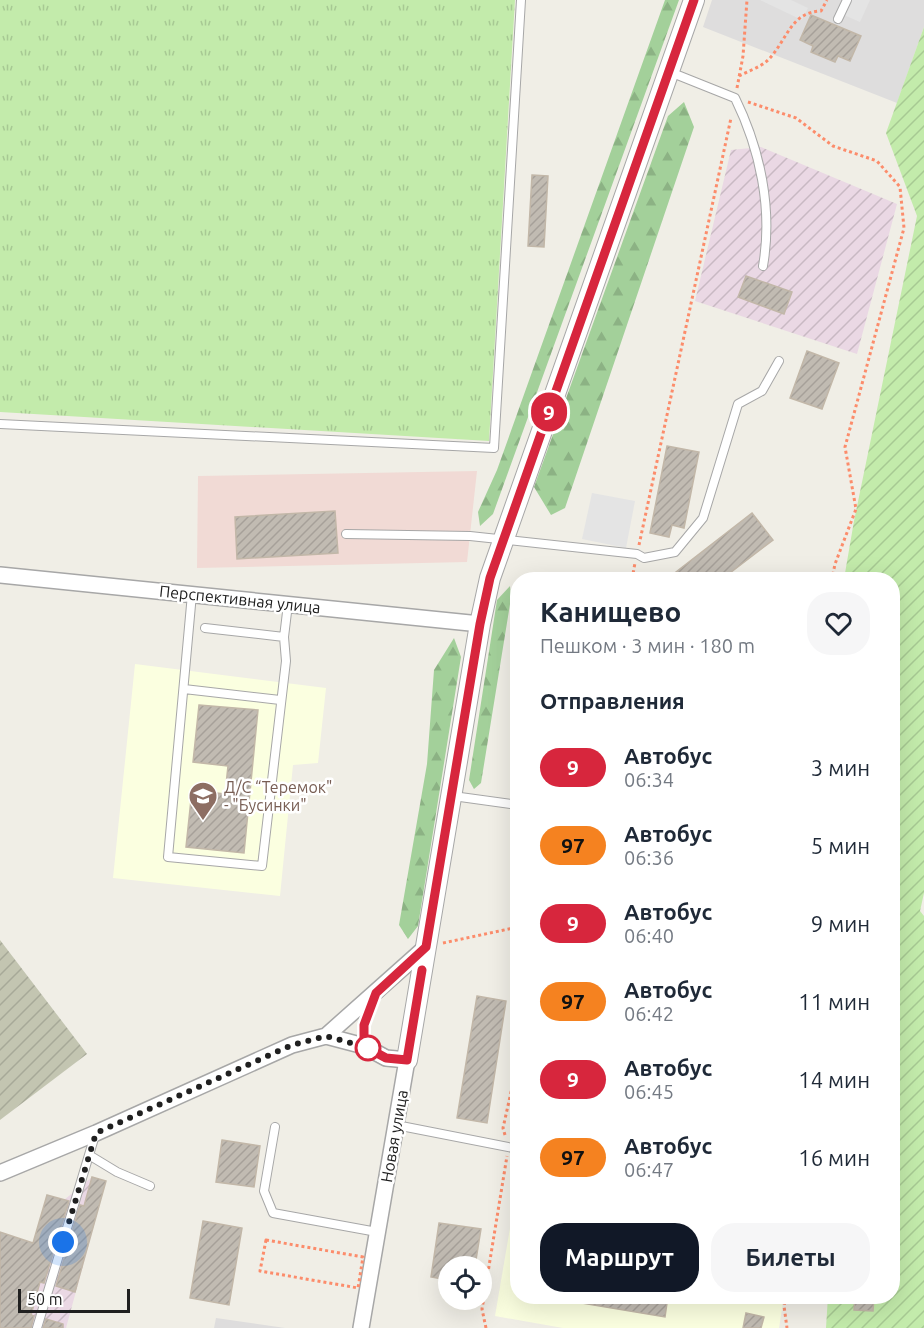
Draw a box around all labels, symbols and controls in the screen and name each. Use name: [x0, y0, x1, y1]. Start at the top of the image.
line badge: 9: [530, 392, 568, 432]
text: 9: [543, 400, 555, 424]
street label: Перспективная улица: [158, 582, 322, 616]
button: heart: [807, 592, 870, 655]
text: Канищево: [540, 596, 681, 627]
text: Пешком · 3 мин · 180 m: [540, 634, 755, 657]
text: Отправления: [540, 688, 685, 713]
text: Автобус: [624, 743, 712, 768]
text: 9: [567, 755, 579, 779]
text: 3 мин: [811, 755, 870, 780]
text: 06:34: [624, 768, 674, 791]
place label: Д/С “Теремок" - "Бусинки": [224, 778, 332, 814]
school or university icon: Д/С “Теремок" - "Бусинки": [187, 780, 219, 822]
text: Автобус: [624, 821, 712, 846]
text: 97: [561, 833, 585, 857]
text: 5 мин: [811, 833, 870, 858]
text: 06:36: [624, 846, 674, 869]
text: Автобус: [624, 899, 712, 924]
text: 9: [567, 911, 579, 935]
text: 9 мин: [811, 911, 870, 936]
text: 06:40: [624, 924, 674, 947]
text: Автобус: [624, 977, 712, 1002]
text: 97: [561, 989, 585, 1013]
text: 11 мин: [798, 989, 870, 1014]
text: 06:42: [624, 1002, 674, 1025]
unlabelled marker: [355, 1035, 381, 1061]
text: Автобус: [624, 1055, 712, 1080]
text: 9: [567, 1067, 579, 1091]
text: 14 мин: [798, 1067, 870, 1092]
text: 06:45: [624, 1080, 674, 1103]
street label: Новая улица: [377, 1088, 411, 1184]
text: Автобус: [624, 1133, 712, 1158]
text: 97: [561, 1145, 585, 1169]
text: 16 мин: [798, 1145, 870, 1170]
text: 06:47: [624, 1158, 674, 1181]
button: Маршрут: [540, 1223, 699, 1292]
button: Билеты: [711, 1223, 870, 1292]
your location: [48, 1227, 78, 1257]
map controls: [438, 1256, 492, 1310]
button: locate: [438, 1256, 492, 1310]
scale bar: [18, 1286, 130, 1314]
text: 50 m: [27, 1290, 63, 1308]

